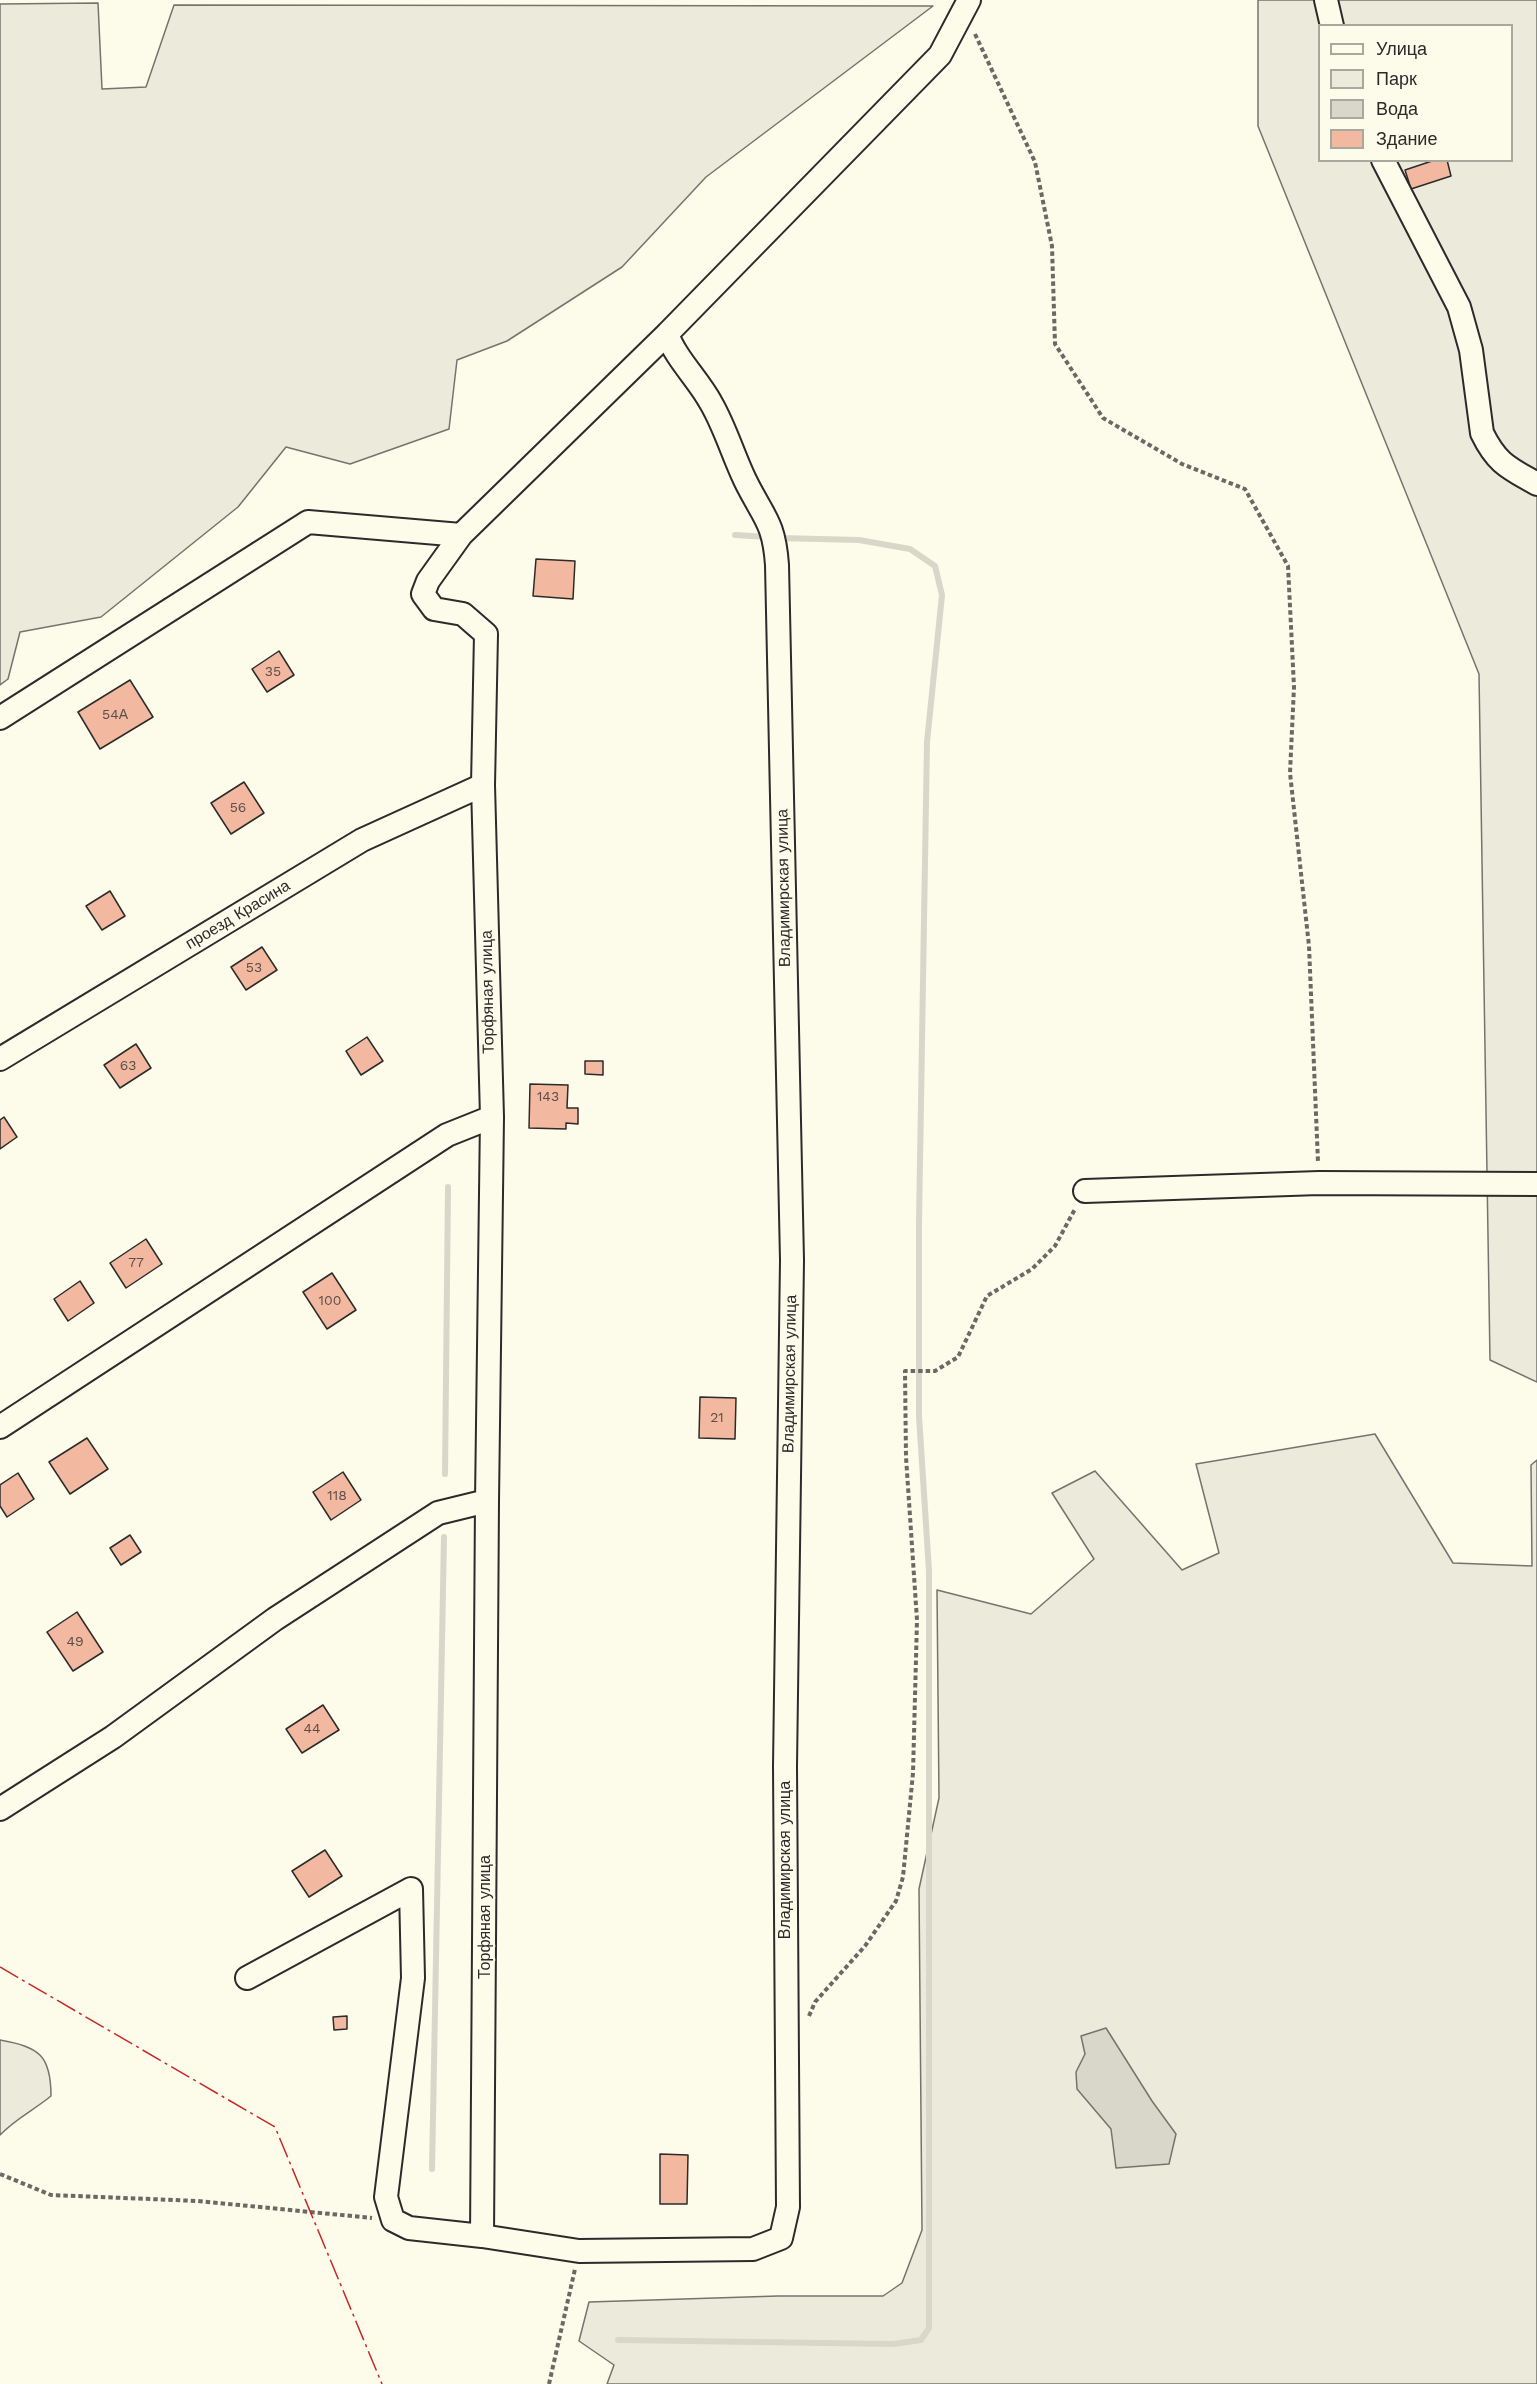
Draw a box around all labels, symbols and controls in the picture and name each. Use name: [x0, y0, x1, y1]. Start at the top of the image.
legend: [1318, 24, 1513, 162]
text: Улица: [1376, 38, 1427, 59]
text: Парк: [1376, 68, 1417, 89]
text: Вода: [1376, 98, 1418, 119]
text: Здание: [1376, 128, 1437, 149]
house number: 35: [265, 664, 281, 680]
house number: 54А: [102, 707, 128, 723]
house number: 56: [230, 800, 246, 816]
street label: Владимирская улица: [773, 809, 795, 967]
street label: проезд Красина: [182, 876, 294, 954]
street label: Торфяная улица: [477, 930, 499, 1054]
house number: 53: [246, 960, 262, 976]
house number: 63: [120, 1058, 136, 1074]
house number: 143: [537, 1089, 559, 1105]
house number: 77: [128, 1255, 144, 1271]
house number: 100: [319, 1293, 341, 1309]
street label: Владимирская улица: [779, 1295, 801, 1453]
house number: 21: [710, 1410, 724, 1426]
house number: 118: [327, 1488, 347, 1504]
house number: 49: [66, 1634, 84, 1650]
house number: 44: [303, 1721, 321, 1737]
street label: Владимирская улица: [775, 1781, 795, 1939]
street label: Торфяная улица: [475, 1855, 495, 1979]

